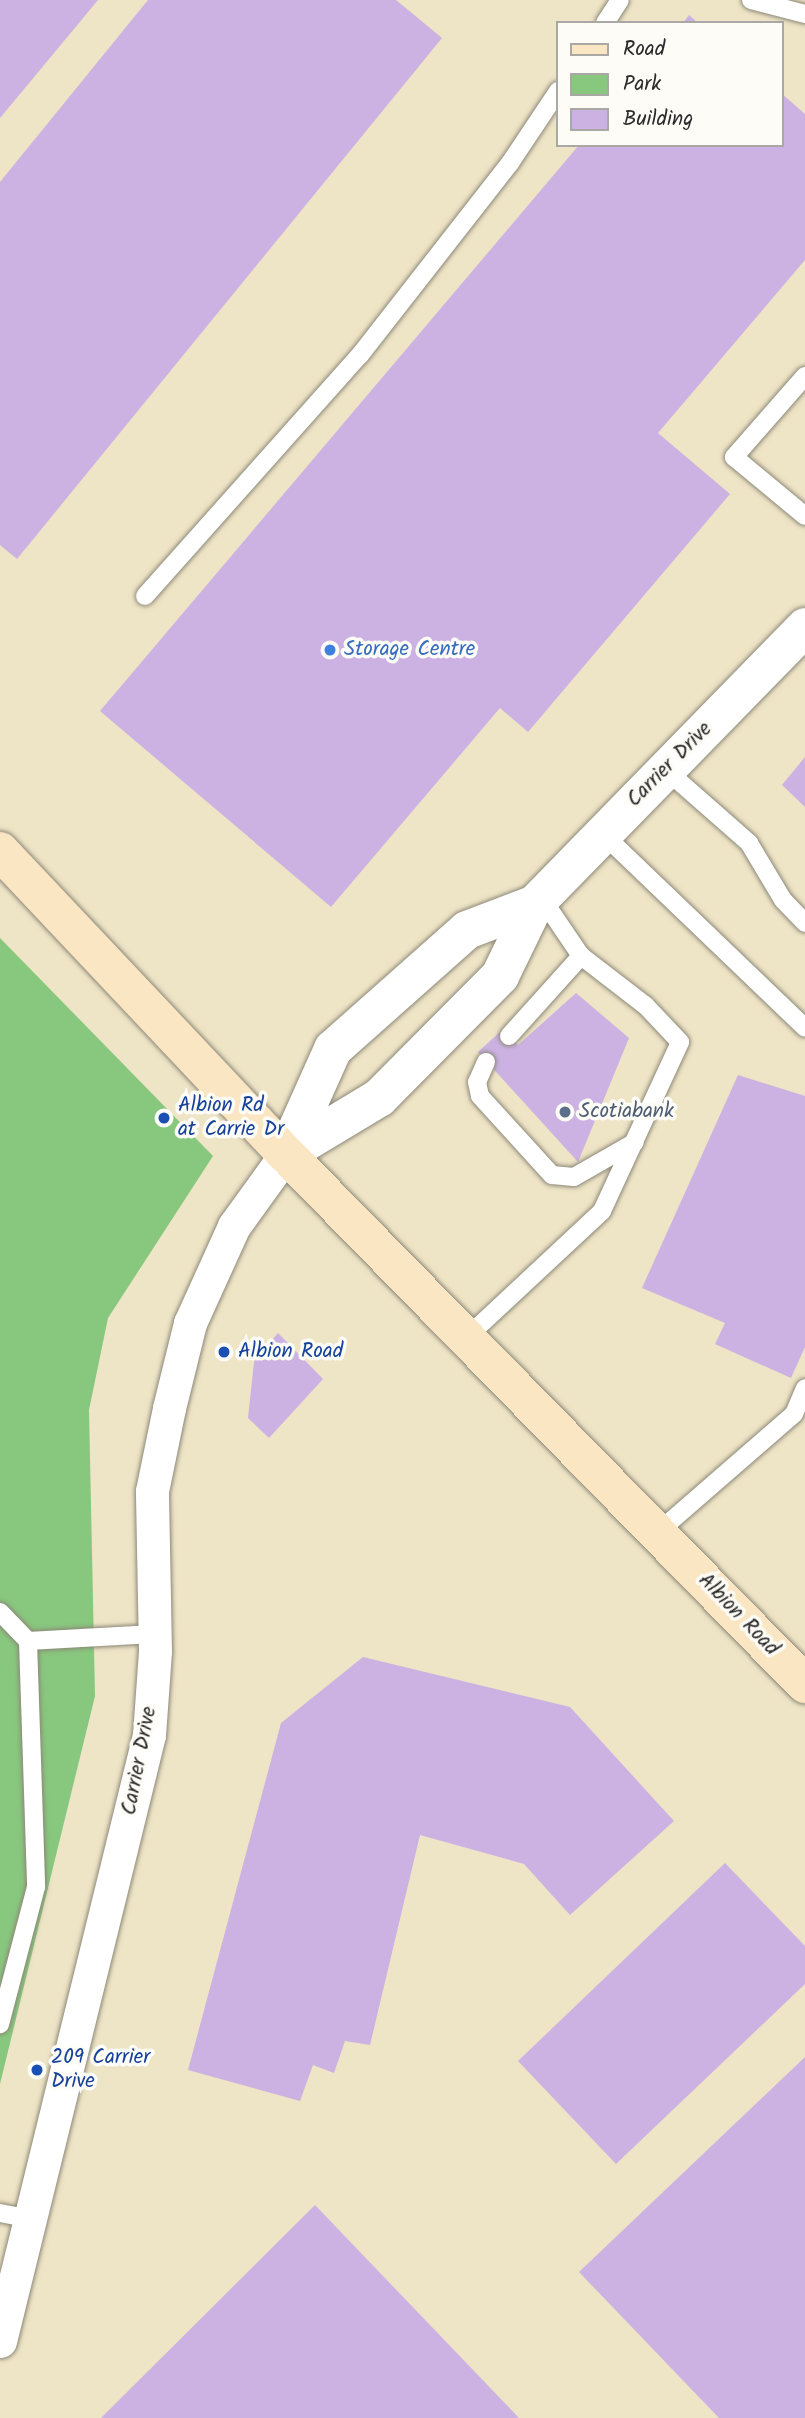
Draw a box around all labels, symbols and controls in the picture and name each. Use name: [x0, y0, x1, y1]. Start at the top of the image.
legend: [556, 21, 784, 147]
text: Road: [623, 33, 665, 66]
text: Park: [623, 68, 661, 101]
text: Building: [623, 103, 693, 136]
place label: Storage Centre: [344, 637, 475, 663]
marker: Storage Centre: [322, 642, 338, 658]
street label: Carrier Drive: [622, 717, 718, 813]
place label: Albion Rd at Carrie Dr: [178, 1093, 284, 1143]
place label: Scotiabank: [579, 1099, 674, 1125]
marker: Scotiabank: [557, 1104, 573, 1120]
marker: Albion Rd at Carrie Dr: [156, 1110, 172, 1126]
place label: Albion Road: [238, 1339, 343, 1365]
marker: Albion Road: [216, 1344, 232, 1360]
street label: Albion Road: [692, 1568, 784, 1662]
street label: Carrier Drive: [117, 1705, 163, 1817]
place label: 209 Carrier Drive: [51, 2045, 150, 2095]
marker: 209 Carrier Drive: [29, 2062, 45, 2078]

